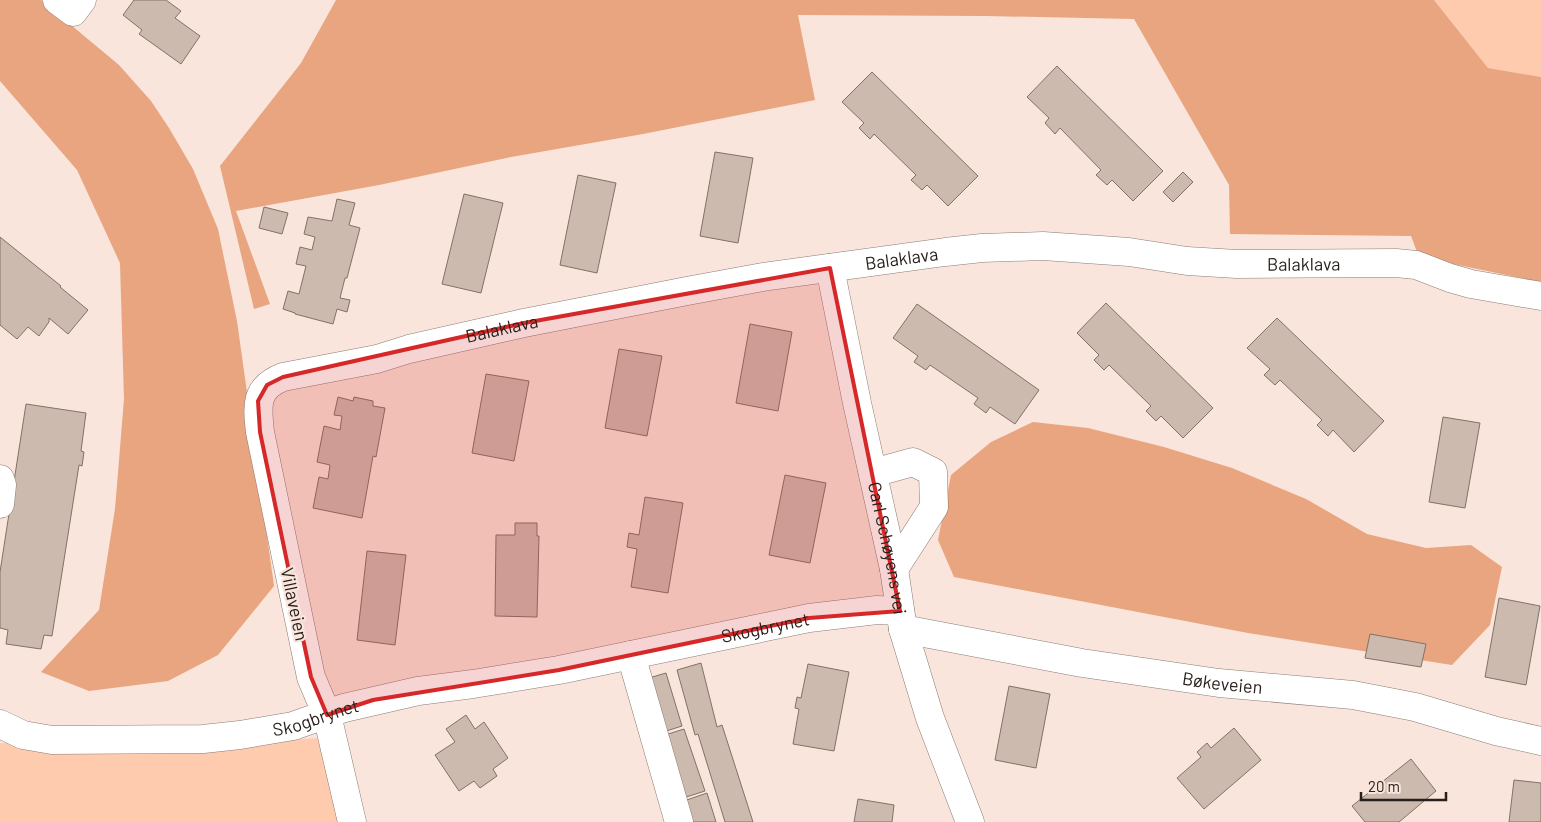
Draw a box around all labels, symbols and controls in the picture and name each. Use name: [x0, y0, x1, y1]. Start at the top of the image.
street label: Balaklava: [863, 242, 939, 274]
street label: Balaklava: [1267, 252, 1341, 275]
street label: Balaklava: [463, 310, 540, 347]
street label: Carl Schøyens vei: [864, 479, 912, 616]
street label: Villaveien: [277, 565, 313, 643]
street label: Skogbrynet: [719, 607, 811, 647]
street label: Bøkeveien: [1181, 667, 1263, 698]
street label: Skogbrynet: [271, 694, 361, 740]
scale bar: [1361, 770, 1446, 802]
text: 20 m: [1368, 777, 1400, 795]

